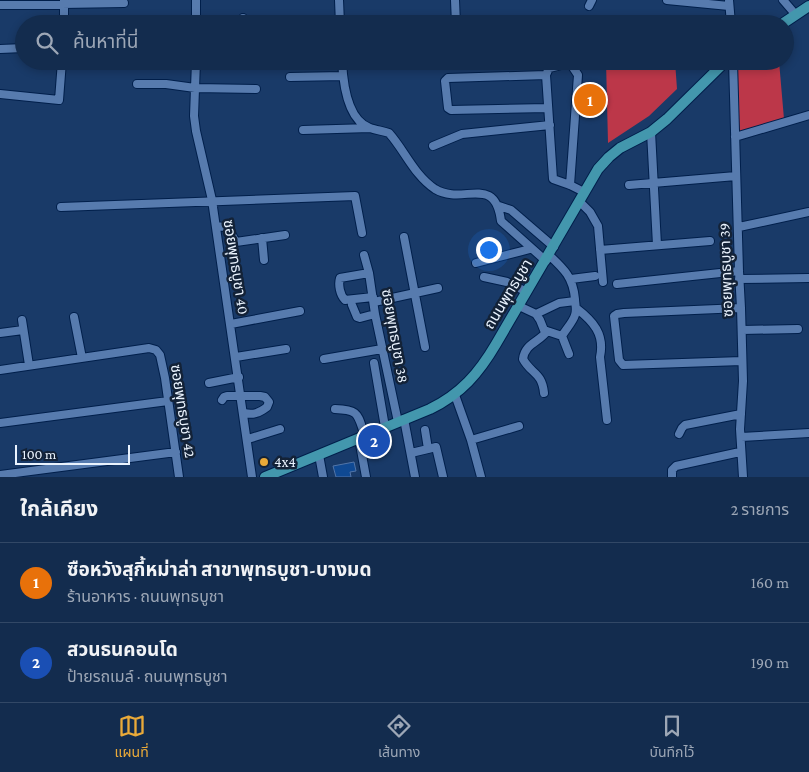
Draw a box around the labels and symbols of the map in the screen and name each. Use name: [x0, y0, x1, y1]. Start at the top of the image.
pin: 1: [574, 81, 606, 119]
street label: ซอยพุทธบูชา 40: [220, 218, 251, 316]
street label: ซอยพุทธบูชา 39: [716, 222, 737, 317]
your location: [476, 237, 502, 263]
street label: ถนนพุทธบูชา: [481, 256, 536, 332]
street label: ซอยพุทธบูชา 38: [378, 288, 411, 384]
street label: ซอยพุทธบูชา 42: [167, 363, 198, 459]
pin: 2: [358, 422, 390, 460]
scale bar: [15, 442, 130, 465]
place label: 4x4: [274, 454, 296, 470]
marker: 4x4: [258, 456, 270, 468]

